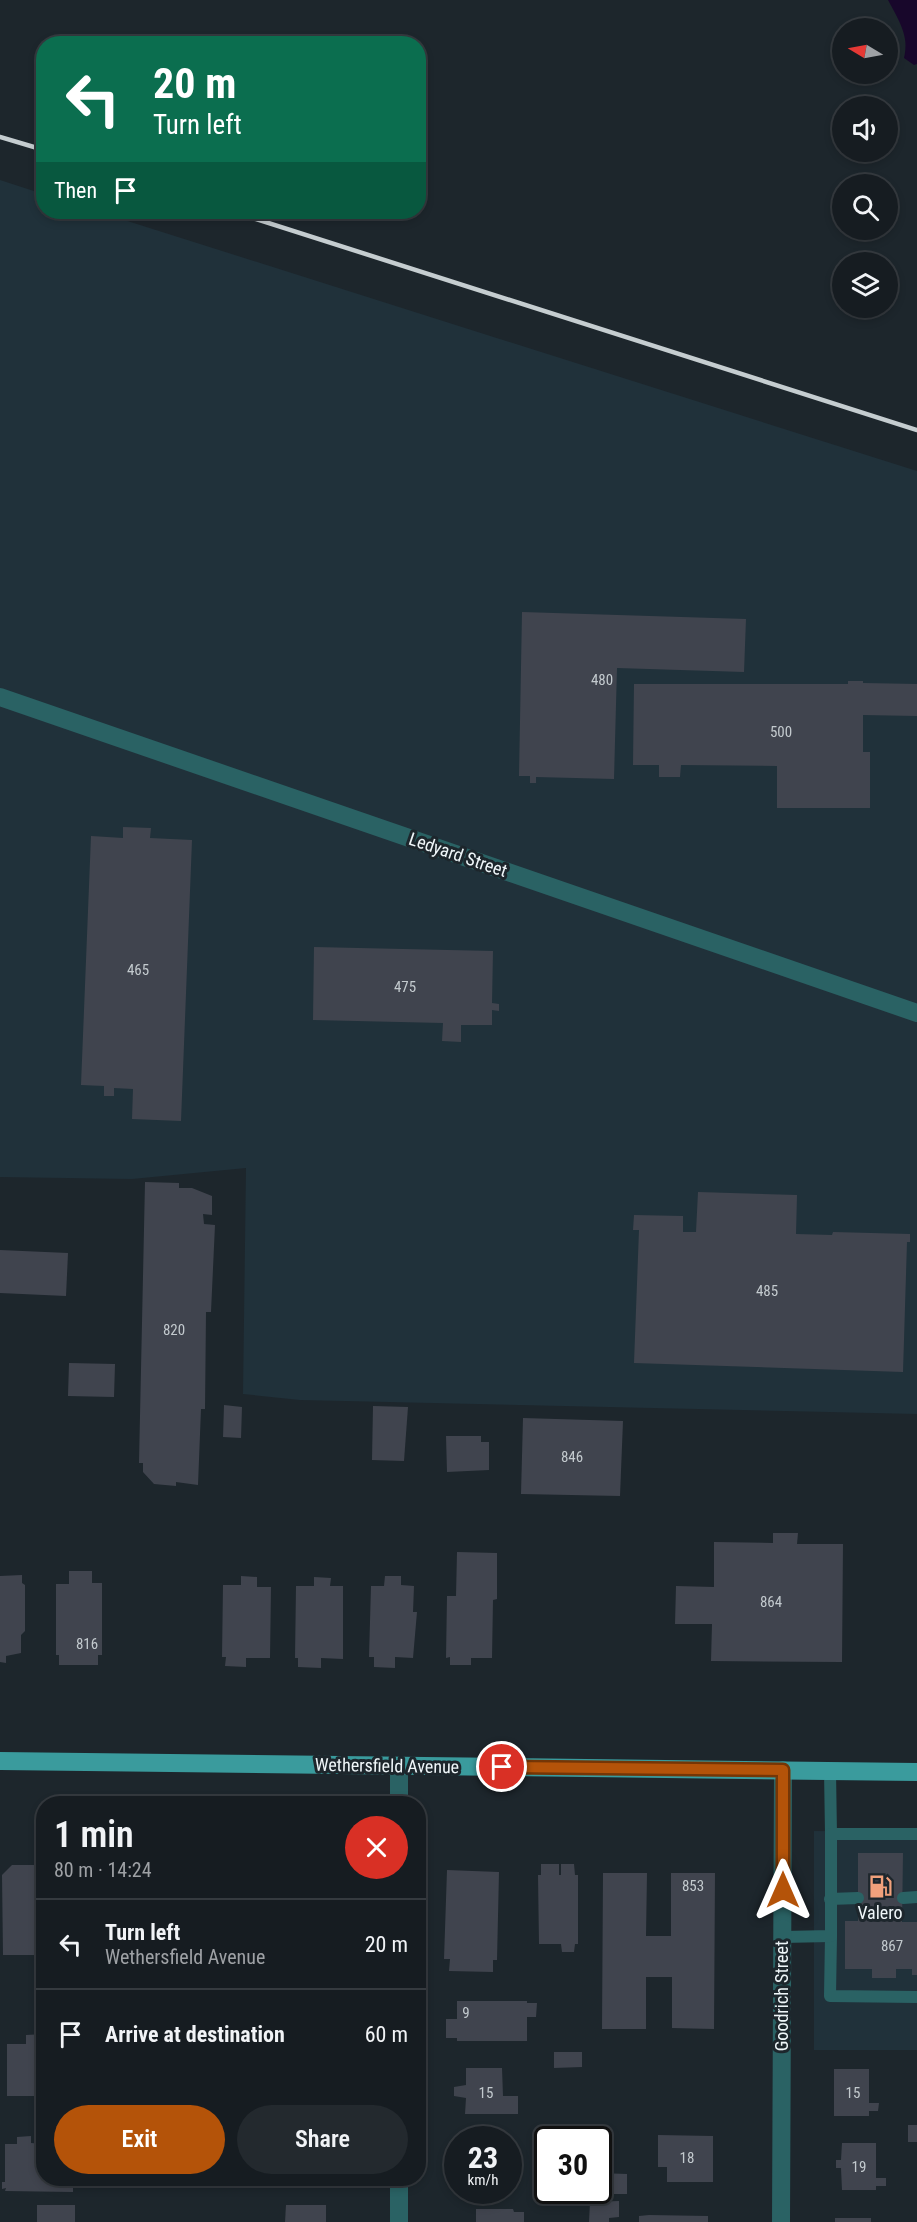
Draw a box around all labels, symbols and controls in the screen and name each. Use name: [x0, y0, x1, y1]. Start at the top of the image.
north arrow: [832, 18, 898, 84]
map controls: [832, 18, 898, 318]
text: 20 m: [153, 59, 236, 108]
icon: left: [54, 60, 132, 138]
button: sound: [832, 96, 898, 162]
text: Turn left: [153, 109, 242, 141]
icon: arrive: [109, 174, 142, 207]
button: search: [832, 174, 898, 240]
text: Then: [54, 178, 97, 203]
button: layers: [832, 252, 898, 318]
house number: 480: [591, 671, 613, 689]
house number: 500: [770, 723, 792, 741]
street label: Ledyard Street: [406, 828, 510, 881]
house number: 465: [127, 961, 149, 979]
house number: 475: [394, 978, 416, 996]
house number: 485: [756, 1282, 778, 1300]
house number: 820: [163, 1321, 185, 1339]
house number: 846: [561, 1448, 583, 1466]
house number: 864: [760, 1593, 782, 1611]
house number: 816: [76, 1635, 98, 1653]
pin: [476, 1741, 527, 1792]
icon: arrive: [485, 1750, 518, 1783]
street label: Wethersfield Avenue: [315, 1754, 459, 1777]
text: 1 min: [54, 1814, 134, 1856]
button: close: [345, 1816, 408, 1879]
text: 80 m · 14:24: [54, 1858, 152, 1882]
position arrow: [751, 1858, 815, 1922]
fuel station icon: Valero: [867, 1874, 893, 1900]
house number: 853: [682, 1877, 704, 1895]
place label: Valero: [857, 1902, 903, 1923]
text: Turn left: [105, 1920, 180, 1945]
icon: left: [54, 1928, 87, 1961]
text: 20 m: [365, 1932, 408, 1957]
house number: 867: [881, 1937, 903, 1955]
street label: Goodrich Street: [771, 1941, 792, 2051]
text: Wethersfield Avenue: [105, 1945, 265, 1969]
house number: 9: [462, 2004, 470, 2022]
icon: arrive: [54, 2018, 87, 2051]
text: Arrive at destination: [105, 2022, 285, 2047]
text: 60 m: [365, 2022, 408, 2047]
house number: 15: [479, 2084, 493, 2102]
house number: 15: [846, 2084, 860, 2102]
button: Exit: [54, 2105, 225, 2174]
button: Share: [237, 2105, 408, 2174]
speed limit sign: 30: [534, 2126, 612, 2204]
text: 23: [468, 2140, 498, 2175]
house number: 18: [680, 2149, 694, 2167]
house number: 19: [852, 2158, 866, 2176]
text: km/h: [468, 2171, 498, 2189]

